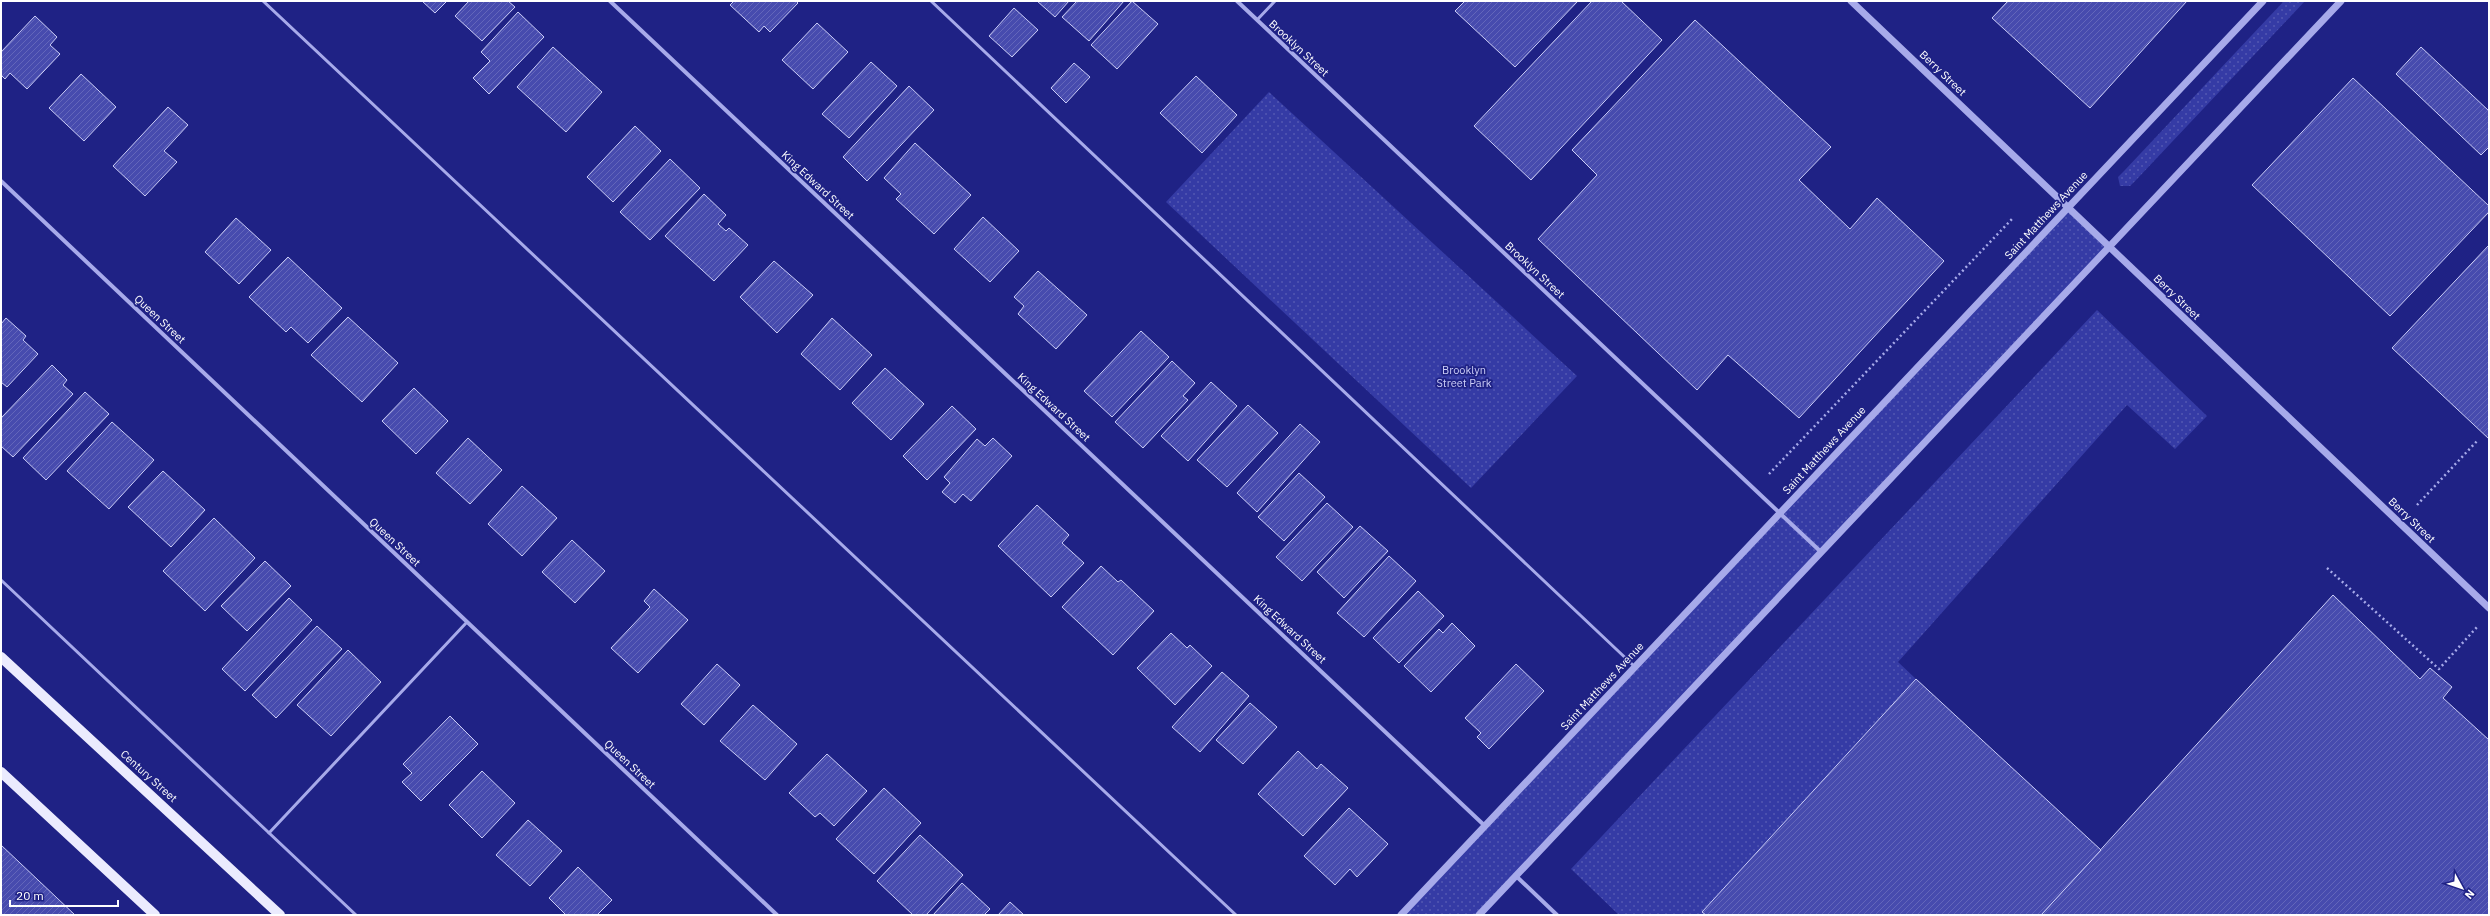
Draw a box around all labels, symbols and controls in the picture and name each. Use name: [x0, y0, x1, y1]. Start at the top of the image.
street label: Brooklyn Street: [1266, 17, 1332, 79]
street label: Berry Street: [1917, 47, 1969, 99]
street label: King Edward Street: [779, 148, 857, 222]
street label: Saint Matthews Avenue: [2001, 168, 2091, 262]
street label: Brooklyn Street: [1502, 239, 1568, 301]
street label: Berry Street: [2151, 271, 2203, 323]
street label: Queen Street: [131, 292, 189, 346]
park label: Brooklyn Street Park: [1436, 363, 1492, 390]
street label: King Edward Street: [1015, 370, 1093, 444]
street label: Saint Matthews Avenue: [1779, 403, 1869, 497]
street label: Berry Street: [2386, 494, 2438, 546]
street label: Queen Street: [366, 515, 424, 569]
street label: King Edward Street: [1251, 592, 1329, 666]
street label: Saint Matthews Avenue: [1557, 639, 1647, 733]
street label: Queen Street: [601, 737, 659, 791]
street label: Century Street: [118, 747, 180, 805]
north arrow: [2442, 868, 2482, 908]
scale bar: [10, 882, 118, 908]
text: N: [2462, 887, 2478, 902]
text: 20 m: [16, 888, 44, 903]

